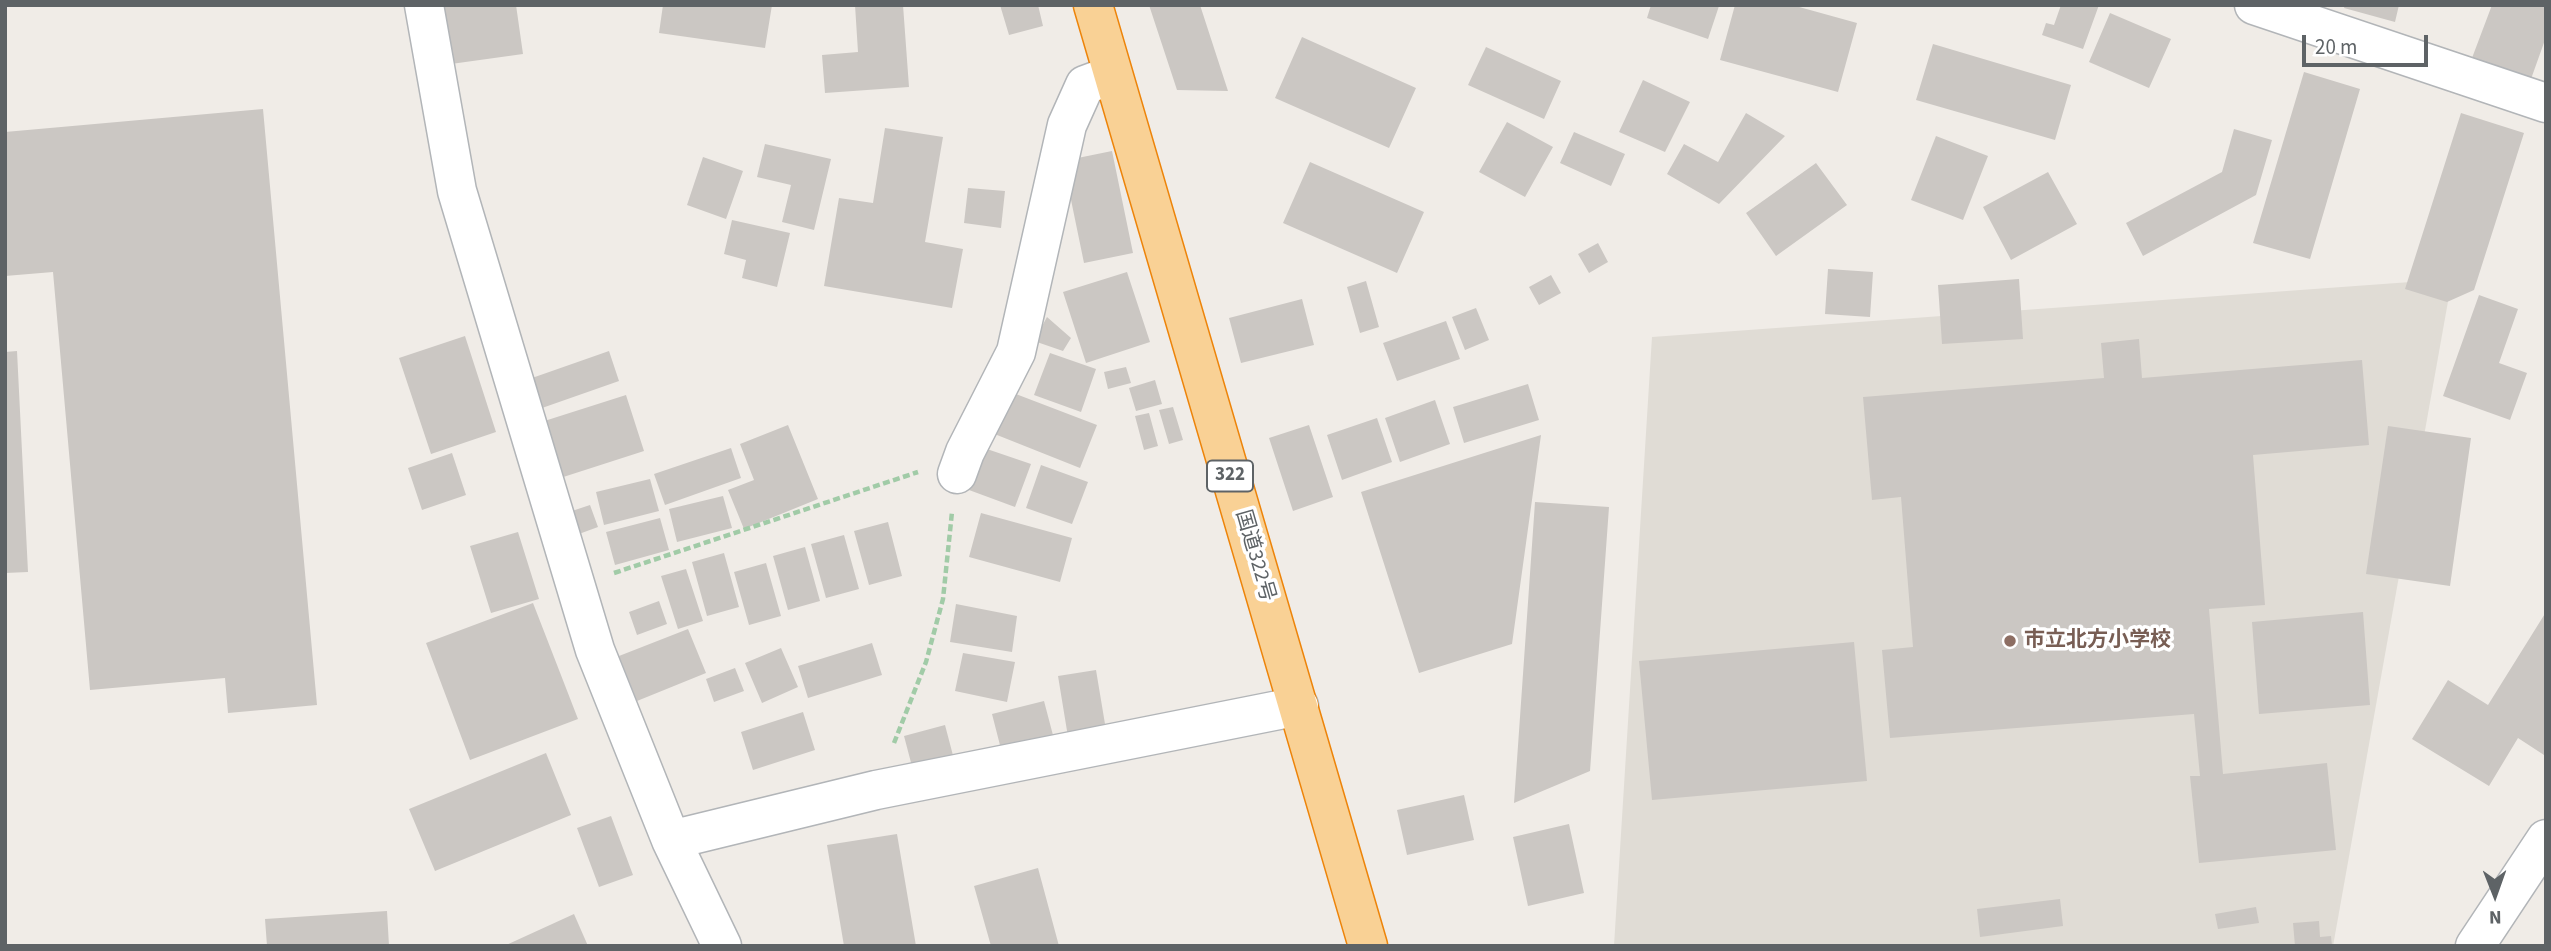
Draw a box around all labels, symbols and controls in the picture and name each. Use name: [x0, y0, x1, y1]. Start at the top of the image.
scale bar: [2306, 21, 2432, 65]
text: 20 m: [2315, 32, 2357, 62]
road number: 322: [1207, 461, 1253, 491]
street label: 国道322号: [1229, 507, 1279, 605]
place label: 市立北方小学校: [2024, 628, 2171, 654]
marker: 市立北方小学校: [2002, 633, 2018, 649]
north arrow: [2460, 860, 2530, 930]
text: N: [2489, 903, 2502, 930]

